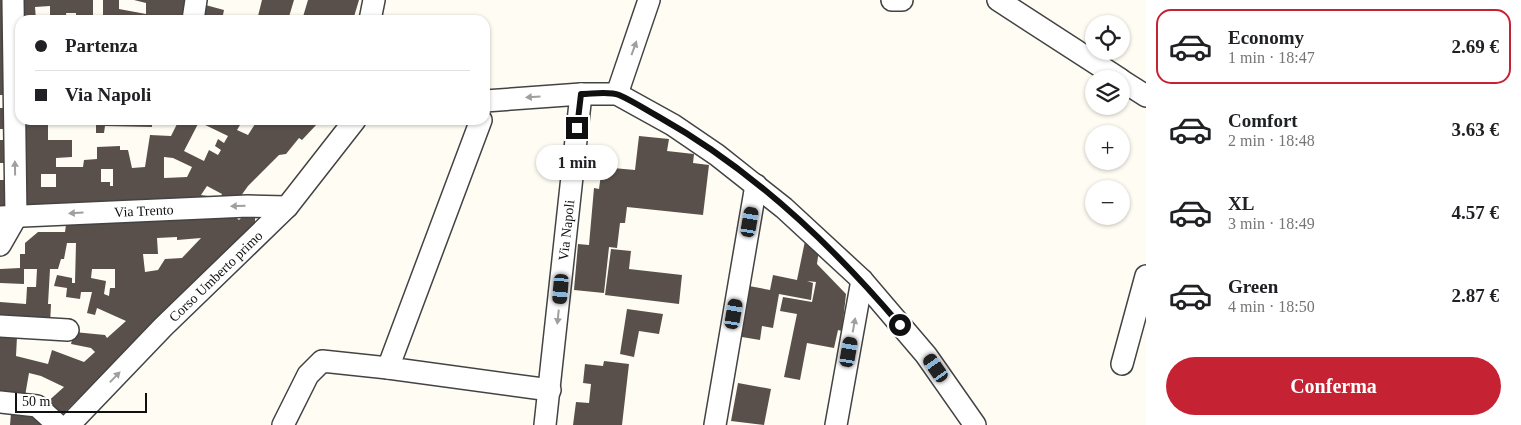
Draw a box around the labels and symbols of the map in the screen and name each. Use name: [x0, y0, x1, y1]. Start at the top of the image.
one-way arrow: [631, 41, 638, 56]
one-way arrow: [525, 94, 541, 102]
route end: [566, 117, 588, 139]
callout: 1 min: [536, 146, 618, 180]
one-way arrow: [11, 160, 19, 176]
street label: Via Napoli: [556, 199, 577, 261]
street label: Via Trento: [114, 202, 174, 220]
one-way arrow: [230, 202, 246, 210]
car: [740, 206, 759, 238]
one-way arrow: [68, 210, 84, 218]
street label: Corso Umberto primo: [166, 228, 266, 325]
car: [552, 273, 569, 305]
car: [724, 298, 743, 330]
one-way arrow: [554, 309, 562, 325]
route start: [889, 314, 911, 336]
one-way arrow: [850, 317, 858, 333]
car: [839, 336, 858, 368]
car: [921, 351, 950, 385]
one-way arrow: [109, 372, 121, 384]
scale bar: [15, 390, 148, 413]

